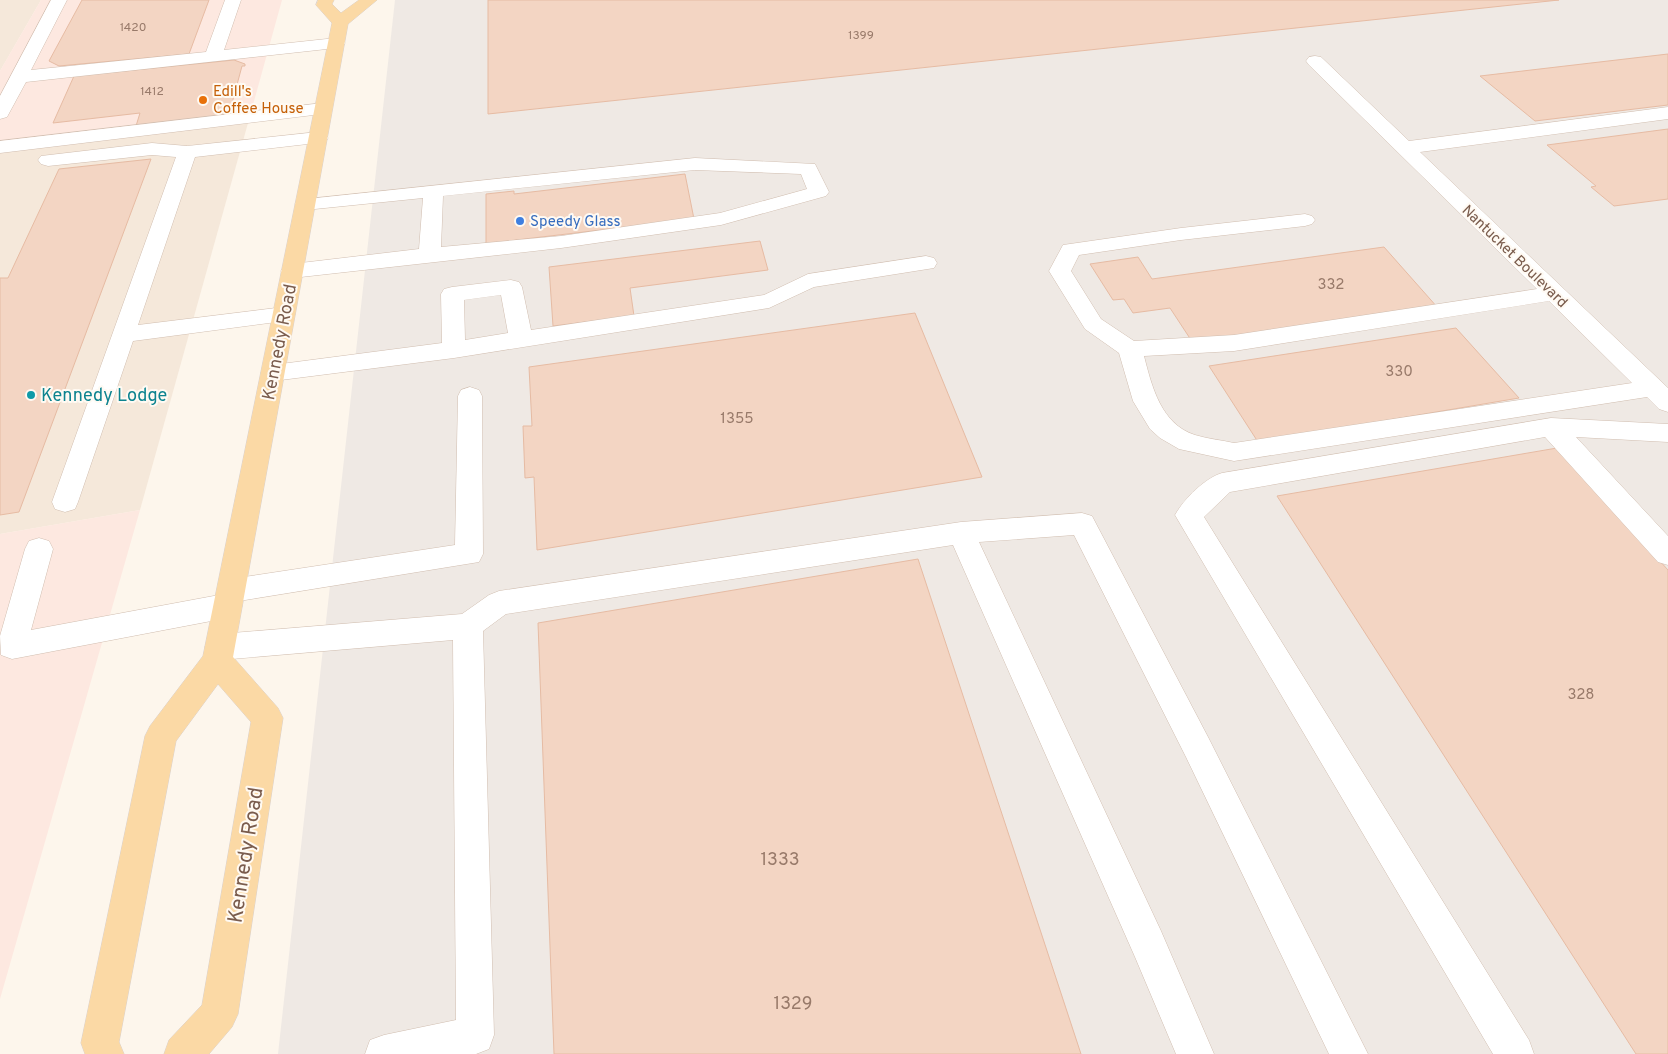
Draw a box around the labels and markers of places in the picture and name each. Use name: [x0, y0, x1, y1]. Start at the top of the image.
place label: Edill's Coffee House: [213, 83, 304, 119]
marker: Edill's Coffee House: [197, 94, 209, 106]
place label: Speedy Glass: [530, 213, 620, 232]
marker: Speedy Glass: [514, 215, 526, 227]
place label: Kennedy Lodge: [41, 385, 167, 408]
marker: Kennedy Lodge: [25, 389, 37, 401]

